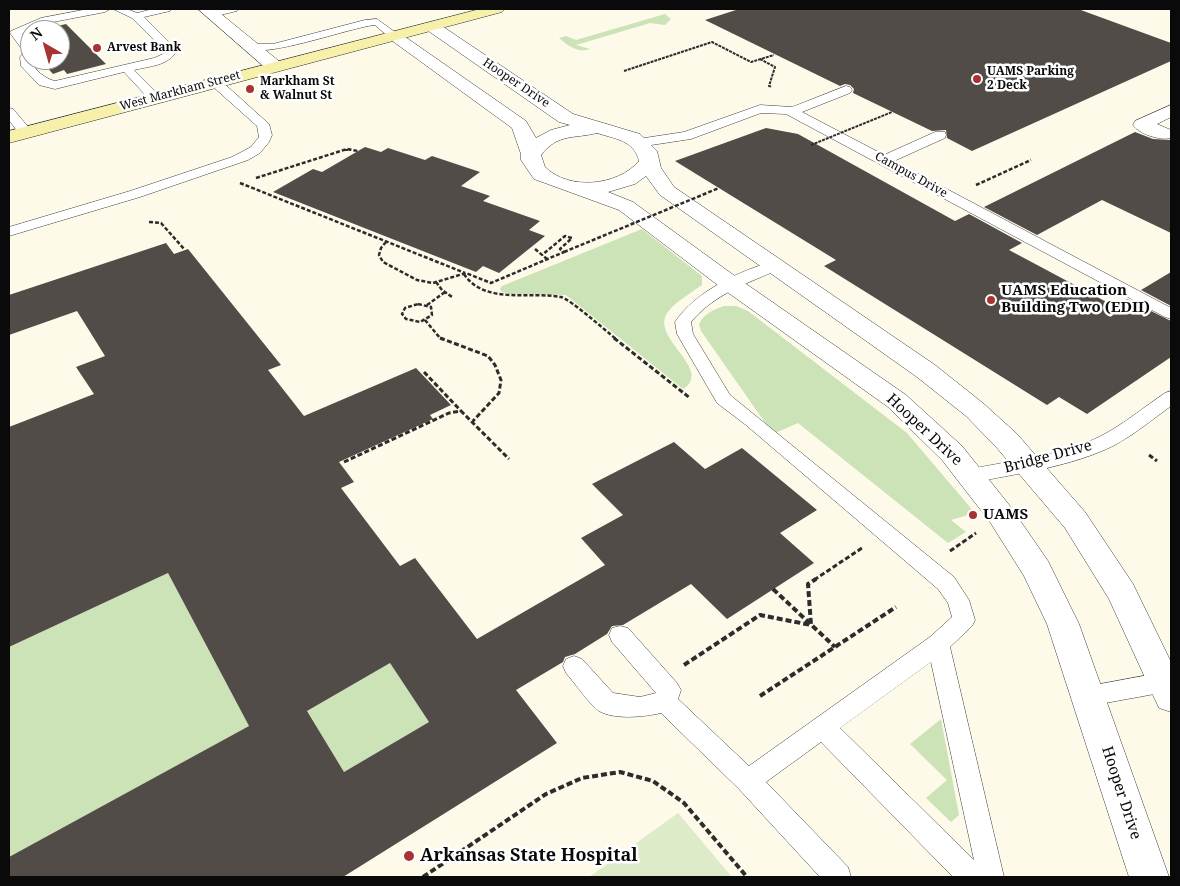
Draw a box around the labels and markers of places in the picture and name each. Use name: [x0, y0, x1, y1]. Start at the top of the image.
place label: Arvest Bank: [107, 41, 181, 55]
marker: Arvest Bank: [91, 42, 103, 54]
place label: UAMS Parking 2 Deck: [987, 65, 1074, 93]
marker: UAMS Parking 2 Deck: [971, 73, 983, 85]
place label: Markham St & Walnut St: [260, 75, 335, 103]
marker: Markham St & Walnut St: [244, 83, 256, 95]
place label: UAMS Education Building Two (EDII): [1001, 282, 1150, 317]
marker: UAMS Education Building Two (EDII): [985, 294, 997, 306]
place label: UAMS: [983, 506, 1028, 524]
marker: UAMS: [967, 509, 979, 521]
place label: Arkansas State Hospital: [420, 845, 638, 867]
marker: Arkansas State Hospital: [402, 849, 416, 863]

